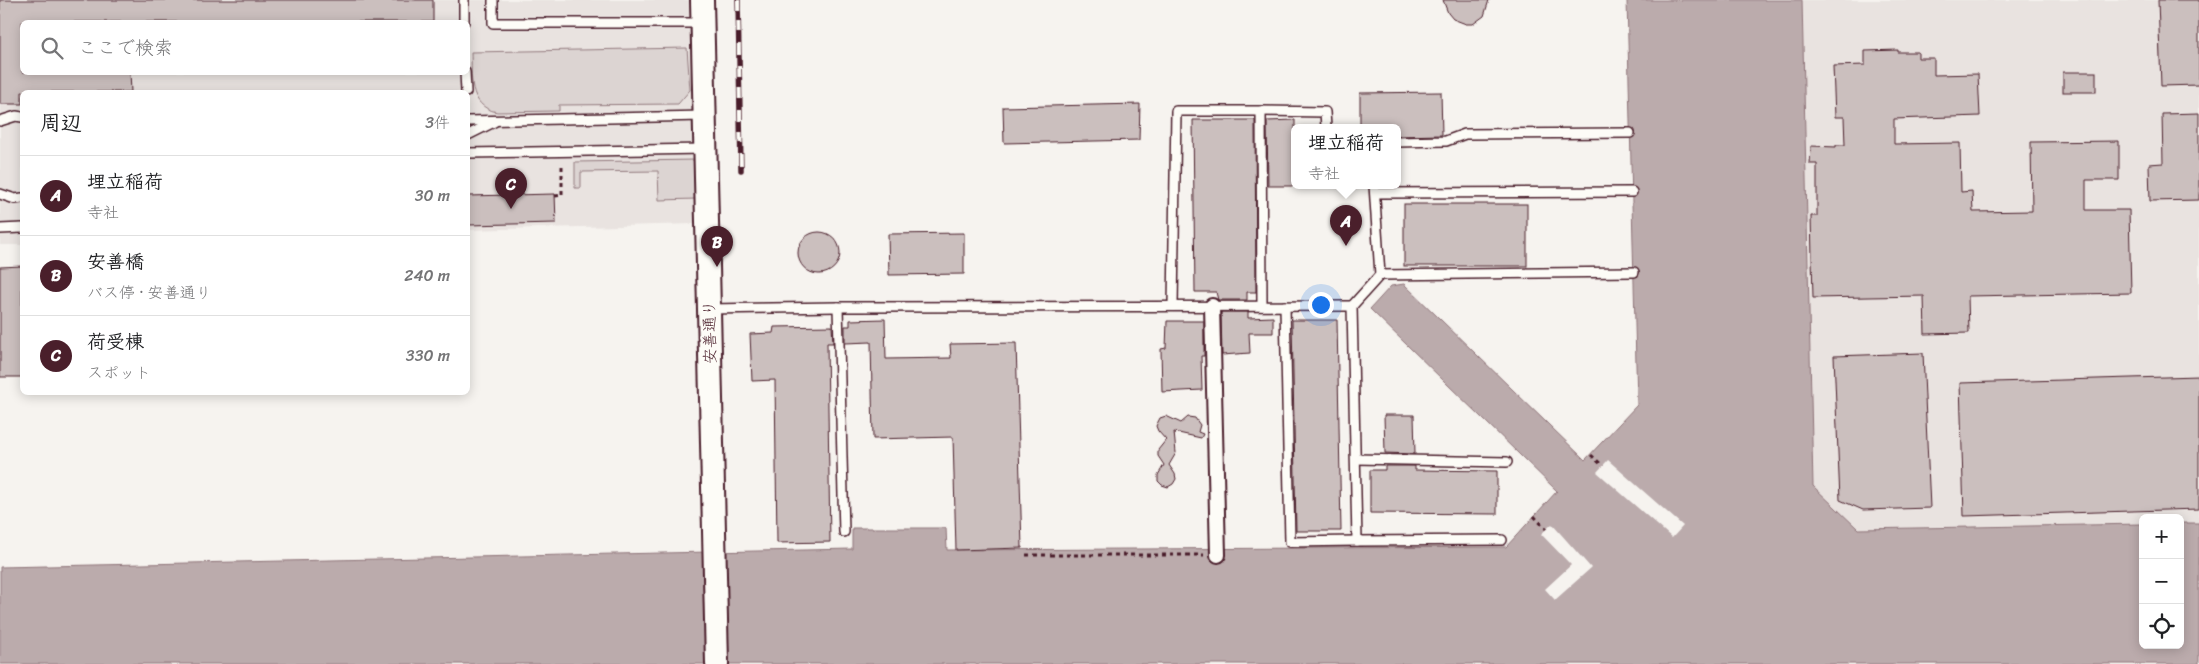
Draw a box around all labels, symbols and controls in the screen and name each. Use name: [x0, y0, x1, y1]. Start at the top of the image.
search box: [20, 20, 470, 75]
text: ここで検索: [78, 31, 173, 64]
icon: search: [38, 34, 66, 62]
text: 周辺: [40, 104, 82, 142]
text: 3件: [425, 108, 450, 137]
popup: [1291, 124, 1401, 189]
text: 埋立稲荷: [1308, 126, 1384, 159]
text: 寺社: [1308, 159, 1340, 188]
text: 埋立稲荷: [87, 165, 163, 198]
pin: C: [495, 168, 527, 209]
text: A: [51, 181, 61, 210]
text: 30 m: [415, 181, 450, 210]
text: 寺社: [87, 198, 119, 227]
pin: A: [1330, 205, 1362, 246]
pin: B: [701, 226, 733, 267]
text: 安善橋: [87, 245, 144, 278]
text: B: [51, 261, 61, 290]
text: 240 m: [404, 261, 450, 290]
text: バス停 · 安善通り: [87, 278, 212, 307]
your location: [1308, 292, 1334, 318]
street label: 安善通り: [694, 300, 725, 364]
text: 荷受棟: [87, 325, 144, 358]
text: C: [51, 341, 61, 370]
text: 330 m: [406, 341, 450, 370]
text: スポット: [87, 358, 151, 387]
map controls: [2139, 514, 2184, 649]
button: +: [2139, 514, 2184, 559]
button: −: [2139, 559, 2184, 604]
button: locate: [2139, 604, 2184, 649]

